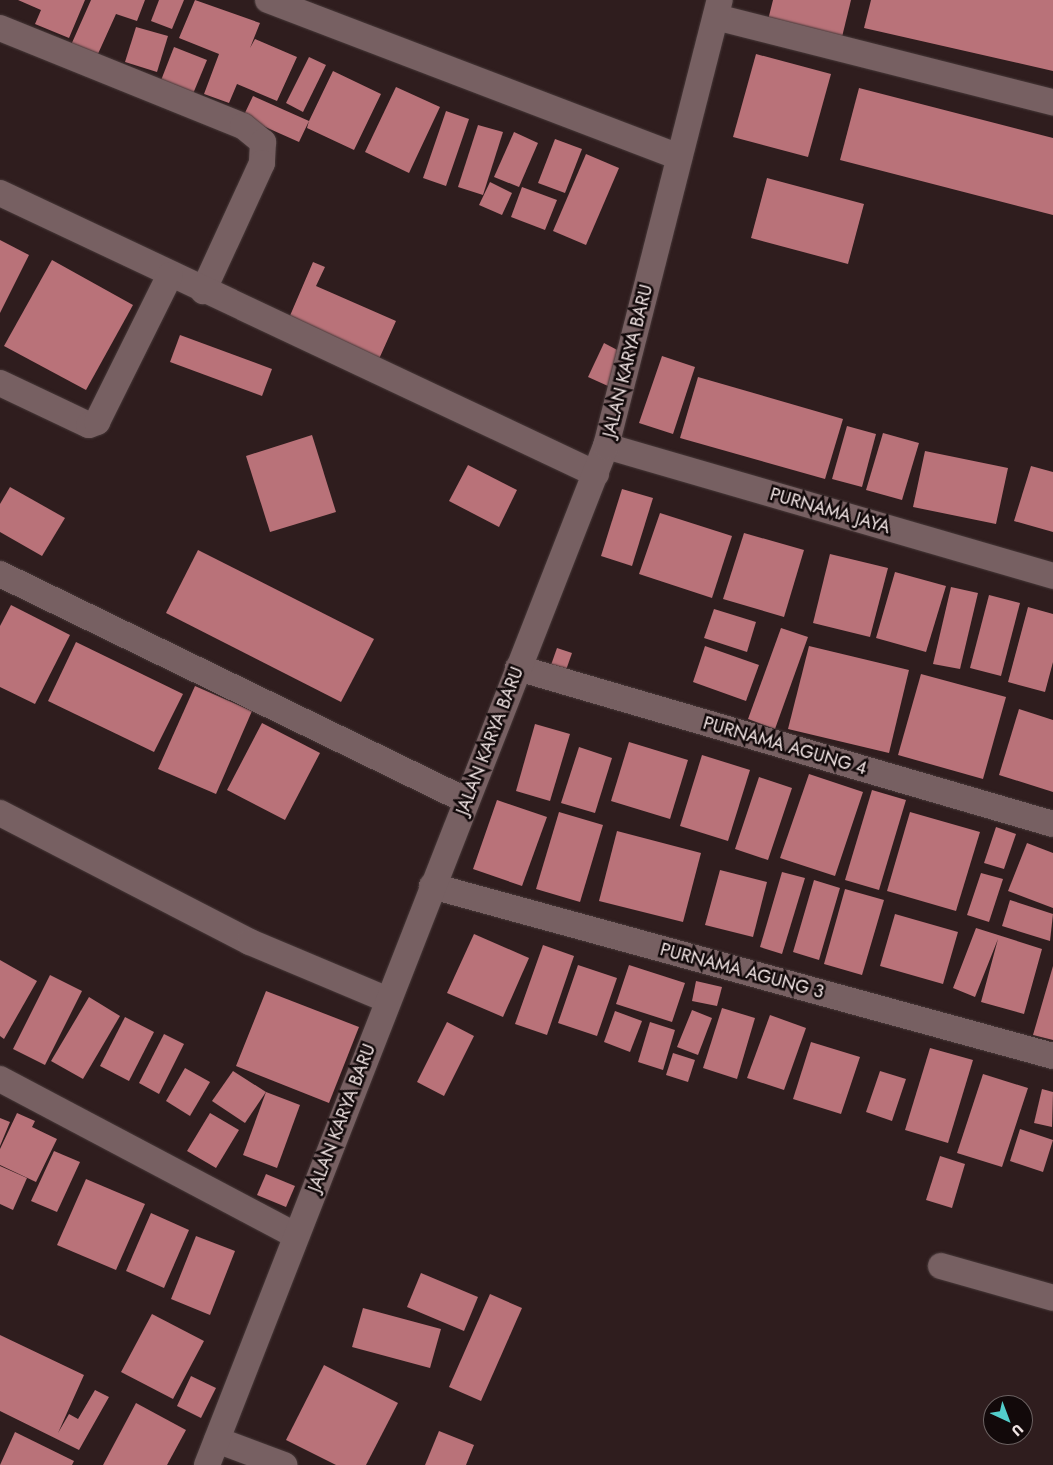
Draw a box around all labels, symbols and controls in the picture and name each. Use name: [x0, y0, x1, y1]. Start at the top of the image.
street label: JALAN KARYA BARU: [599, 282, 657, 440]
street label: PURNAMA JAYA: [767, 484, 893, 538]
street label: JALAN KARYA BARU: [452, 664, 528, 818]
street label: PURNAMA AGUNG 4: [701, 712, 869, 780]
street label: PURNAMA AGUNG 3: [658, 939, 826, 1003]
street label: JALAN KARYA BARU: [304, 1041, 380, 1195]
north arrow: [983, 1395, 1033, 1445]
text: U: [1007, 1420, 1028, 1441]

